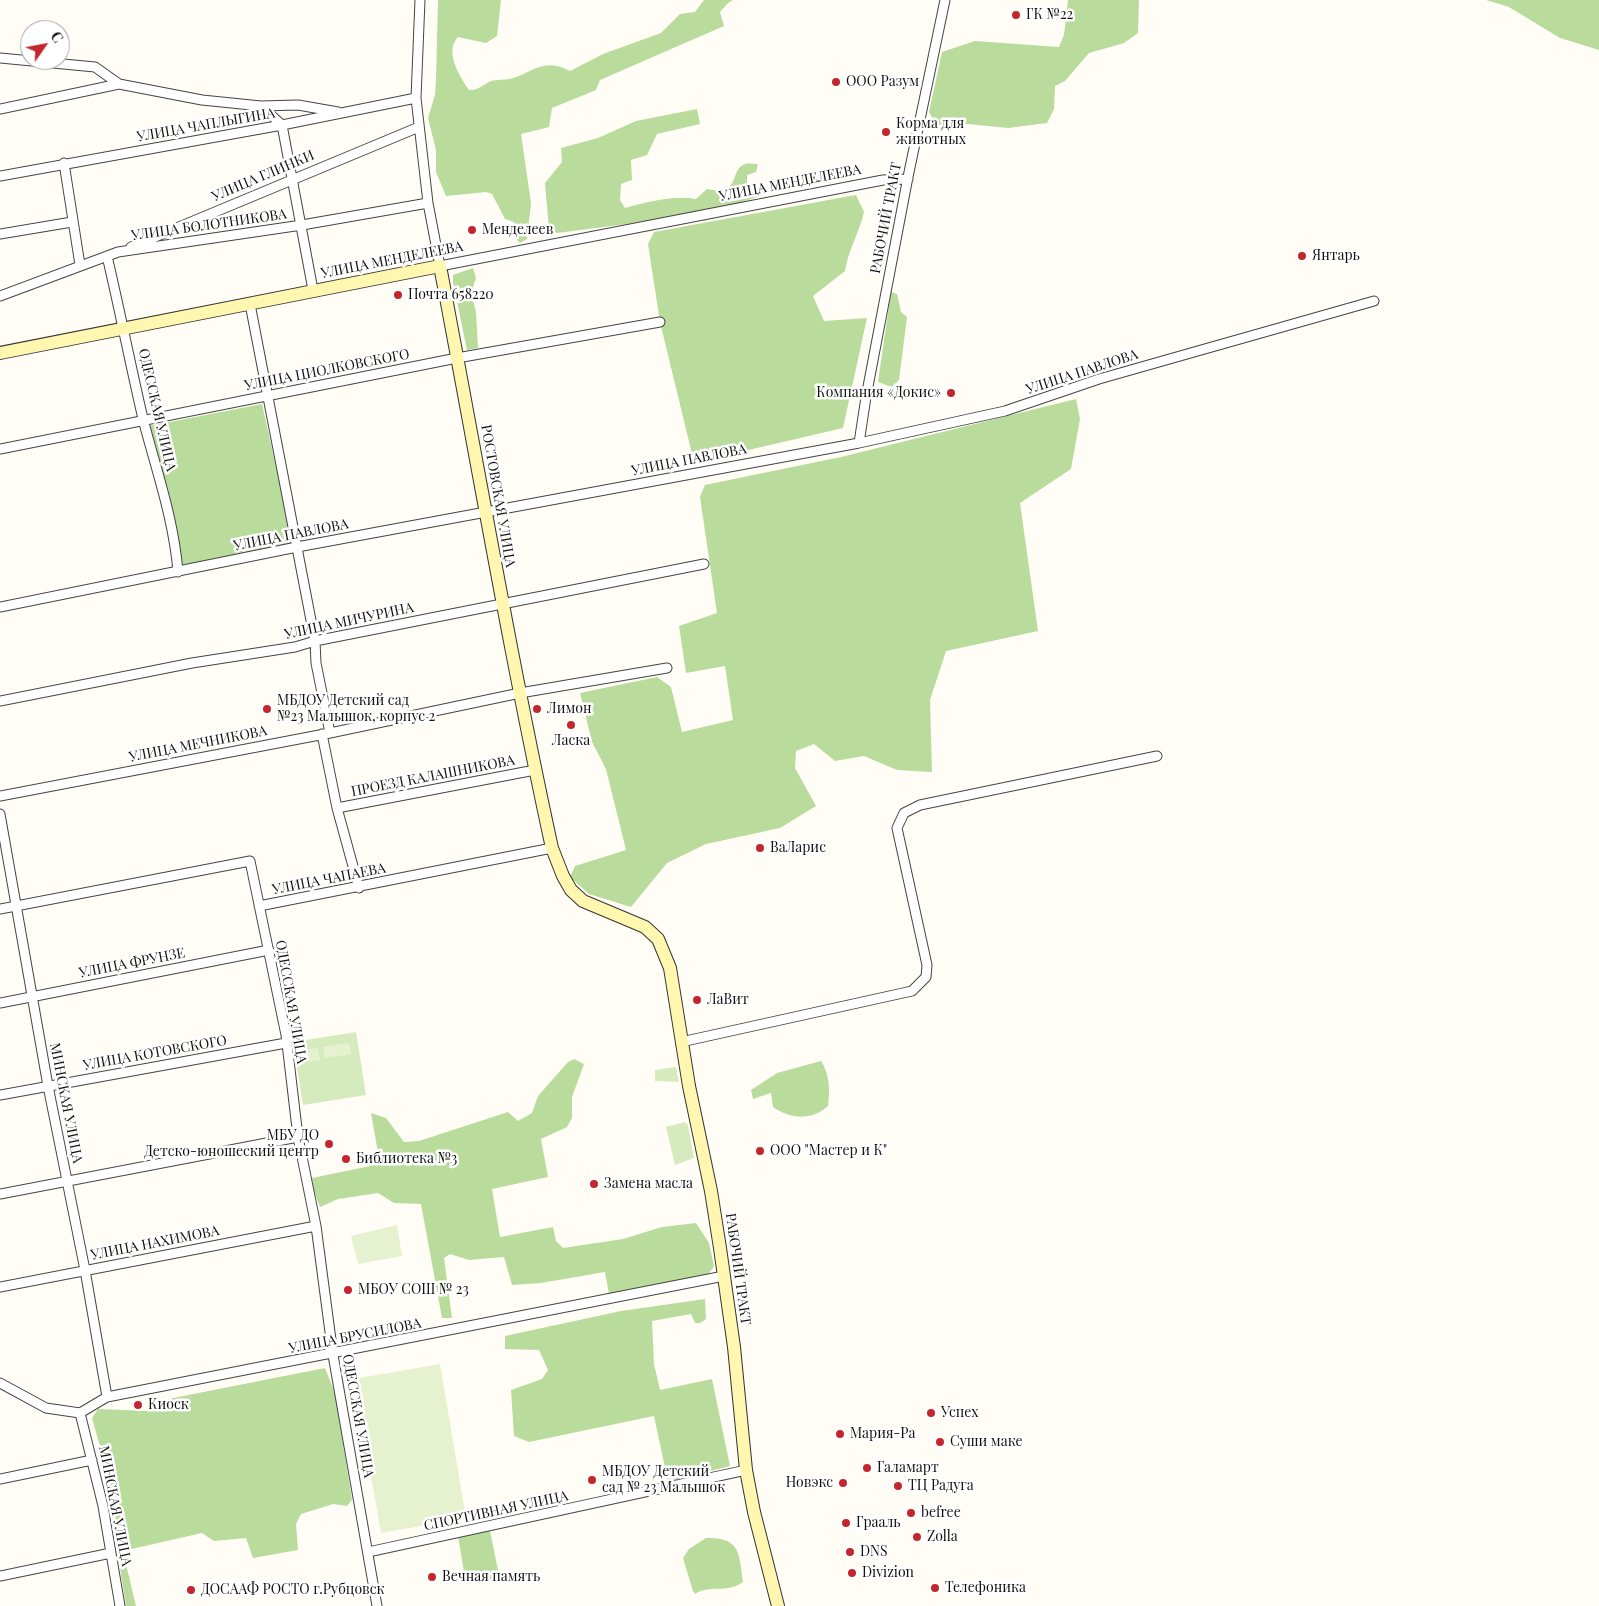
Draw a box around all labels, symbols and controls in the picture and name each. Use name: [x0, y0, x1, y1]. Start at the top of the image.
place label: ГК №22: [1026, 7, 1073, 23]
marker: ГК №22: [1010, 9, 1022, 21]
north arrow: [20, 20, 70, 70]
text: С: [47, 28, 68, 46]
place label: ООО Разум: [846, 74, 919, 90]
marker: ООО Разум: [830, 76, 842, 88]
street label: УЛИЦА ЧАПЛЫГИНА: [136, 105, 276, 145]
place label: Корма для животных: [896, 116, 966, 148]
marker: Корма для животных: [880, 126, 892, 138]
street label: УЛИЦА ГЛИНКИ: [209, 147, 317, 205]
street label: УЛИЦА МЕНДЕЛЕЕВА: [718, 161, 862, 205]
street label: РАБОЧИЙ ТРАКТ: [867, 161, 905, 275]
street label: УЛИЦА БОЛОТНИКОВА: [130, 206, 288, 244]
place label: Менделеев: [482, 222, 553, 238]
marker: Менделеев: [466, 224, 478, 236]
street label: УЛИЦА МЕНДЕЛЕЕВА: [320, 238, 464, 282]
place label: Янтарь: [1312, 248, 1360, 264]
marker: Янтарь: [1296, 250, 1308, 262]
place label: Почта 658220: [408, 287, 494, 303]
marker: Почта 658220: [392, 289, 404, 301]
street label: УЛИЦА ЦИОЛКОВСКОГО: [243, 346, 411, 394]
street label: УЛИЦА ПАВЛОВА: [1024, 346, 1140, 398]
street label: ОДЕССКАЯ УЛИЦА: [135, 347, 179, 473]
place label: Компания «Докис»: [816, 385, 941, 401]
marker: Компания «Докис»: [945, 387, 957, 399]
street label: РОСТОВСКАЯ УЛИЦА: [477, 423, 519, 569]
street label: УЛИЦА ПАВЛОВА: [630, 441, 748, 479]
street label: УЛИЦА ПАВЛОВА: [232, 516, 350, 554]
street label: УЛИЦА МИЧУРИНА: [283, 599, 415, 643]
place label: МБДОУ Детский сад №23 Малышок, корпус 2: [277, 693, 435, 726]
place label: Лимон: [547, 701, 592, 717]
marker: МБДОУ Детский сад №23 Малышок, корпус 2: [261, 703, 273, 715]
marker: Лимон: [531, 703, 543, 715]
marker: Ласка: [565, 719, 577, 731]
street label: УЛИЦА МЕЧНИКОВА: [128, 722, 268, 766]
place label: Ласка: [552, 733, 590, 749]
street label: ПРОЕЗД КАЛАШНИКОВА: [350, 752, 516, 800]
place label: ВаЛарис: [770, 840, 826, 856]
marker: ВаЛарис: [754, 842, 766, 854]
street label: УЛИЦА ЧАПАЕВА: [271, 860, 387, 898]
street label: ОДЕССКАЯ УЛИЦА: [272, 939, 310, 1065]
street label: УЛИЦА ФРУНЗЕ: [78, 945, 186, 981]
place label: ЛаВит: [707, 992, 749, 1008]
marker: ЛаВит: [691, 994, 703, 1006]
street label: УЛИЦА КОТОВСКОГО: [82, 1032, 228, 1074]
street label: МИНСКАЯ УЛИЦА: [46, 1041, 86, 1165]
place label: МБУ ДО Детско-юношеский центр: [144, 1128, 319, 1160]
marker: МБУ ДО Детско-юношеский центр: [323, 1138, 335, 1150]
place label: ООО "Мастер и К": [770, 1143, 887, 1159]
marker: ООО "Мастер и К": [754, 1145, 766, 1157]
place label: Библиотека №3: [356, 1151, 457, 1167]
marker: Библиотека №3: [340, 1153, 352, 1165]
place label: Замена масла: [604, 1176, 693, 1192]
marker: Замена масла: [588, 1178, 600, 1190]
street label: РАБОЧИЙ ТРАКТ: [722, 1212, 754, 1326]
street label: УЛИЦА НАХИМОВА: [89, 1222, 221, 1264]
place label: МБОУ СОШ № 23: [358, 1282, 469, 1298]
marker: МБОУ СОШ № 23: [342, 1284, 354, 1296]
street label: УЛИЦА БРУСИЛОВА: [287, 1315, 423, 1357]
street label: ОДЕССКАЯ УЛИЦА: [339, 1353, 377, 1479]
place label: Киоск: [148, 1397, 189, 1413]
marker: Киоск: [132, 1399, 144, 1411]
place label: Успех: [941, 1405, 978, 1421]
marker: Успех: [925, 1407, 937, 1419]
place label: Мария-Ра: [850, 1426, 915, 1442]
marker: Мария-Ра: [834, 1428, 846, 1440]
place label: Суши маке: [950, 1434, 1023, 1450]
marker: Суши маке: [934, 1436, 946, 1448]
street label: МИНСКАЯ УЛИЦА: [95, 1444, 135, 1568]
place label: Галамарт: [877, 1460, 939, 1476]
marker: Галамарт: [861, 1462, 873, 1474]
place label: МБДОУ Детский сад № 23 Малышок: [602, 1464, 725, 1496]
marker: МБДОУ Детский сад № 23 Малышок: [586, 1474, 598, 1486]
place label: Новэкс: [786, 1475, 833, 1491]
marker: Новэкс: [837, 1477, 849, 1489]
place label: ТЦ Радуга: [908, 1478, 974, 1494]
marker: ТЦ Радуга: [892, 1480, 904, 1492]
street label: СПОРТИВНАЯ УЛИЦА: [422, 1488, 570, 1534]
place label: befree: [921, 1505, 961, 1521]
marker: befree: [905, 1507, 917, 1519]
place label: Грааль: [856, 1515, 901, 1531]
marker: Грааль: [840, 1517, 852, 1529]
place label: Zolla: [927, 1529, 958, 1545]
marker: Zolla: [911, 1531, 923, 1543]
place label: DNS: [860, 1544, 887, 1560]
marker: DNS: [844, 1546, 856, 1558]
place label: Divizion: [862, 1565, 914, 1581]
marker: Divizion: [846, 1567, 858, 1579]
place label: Вечная память: [442, 1569, 540, 1585]
marker: Вечная память: [426, 1571, 438, 1583]
place label: Телефоника: [945, 1580, 1026, 1596]
place label: ДОСААФ РОСТО г.Рубцовск: [201, 1582, 385, 1598]
marker: Телефоника: [929, 1582, 941, 1594]
marker: ДОСААФ РОСТО г.Рубцовск: [185, 1584, 197, 1596]

